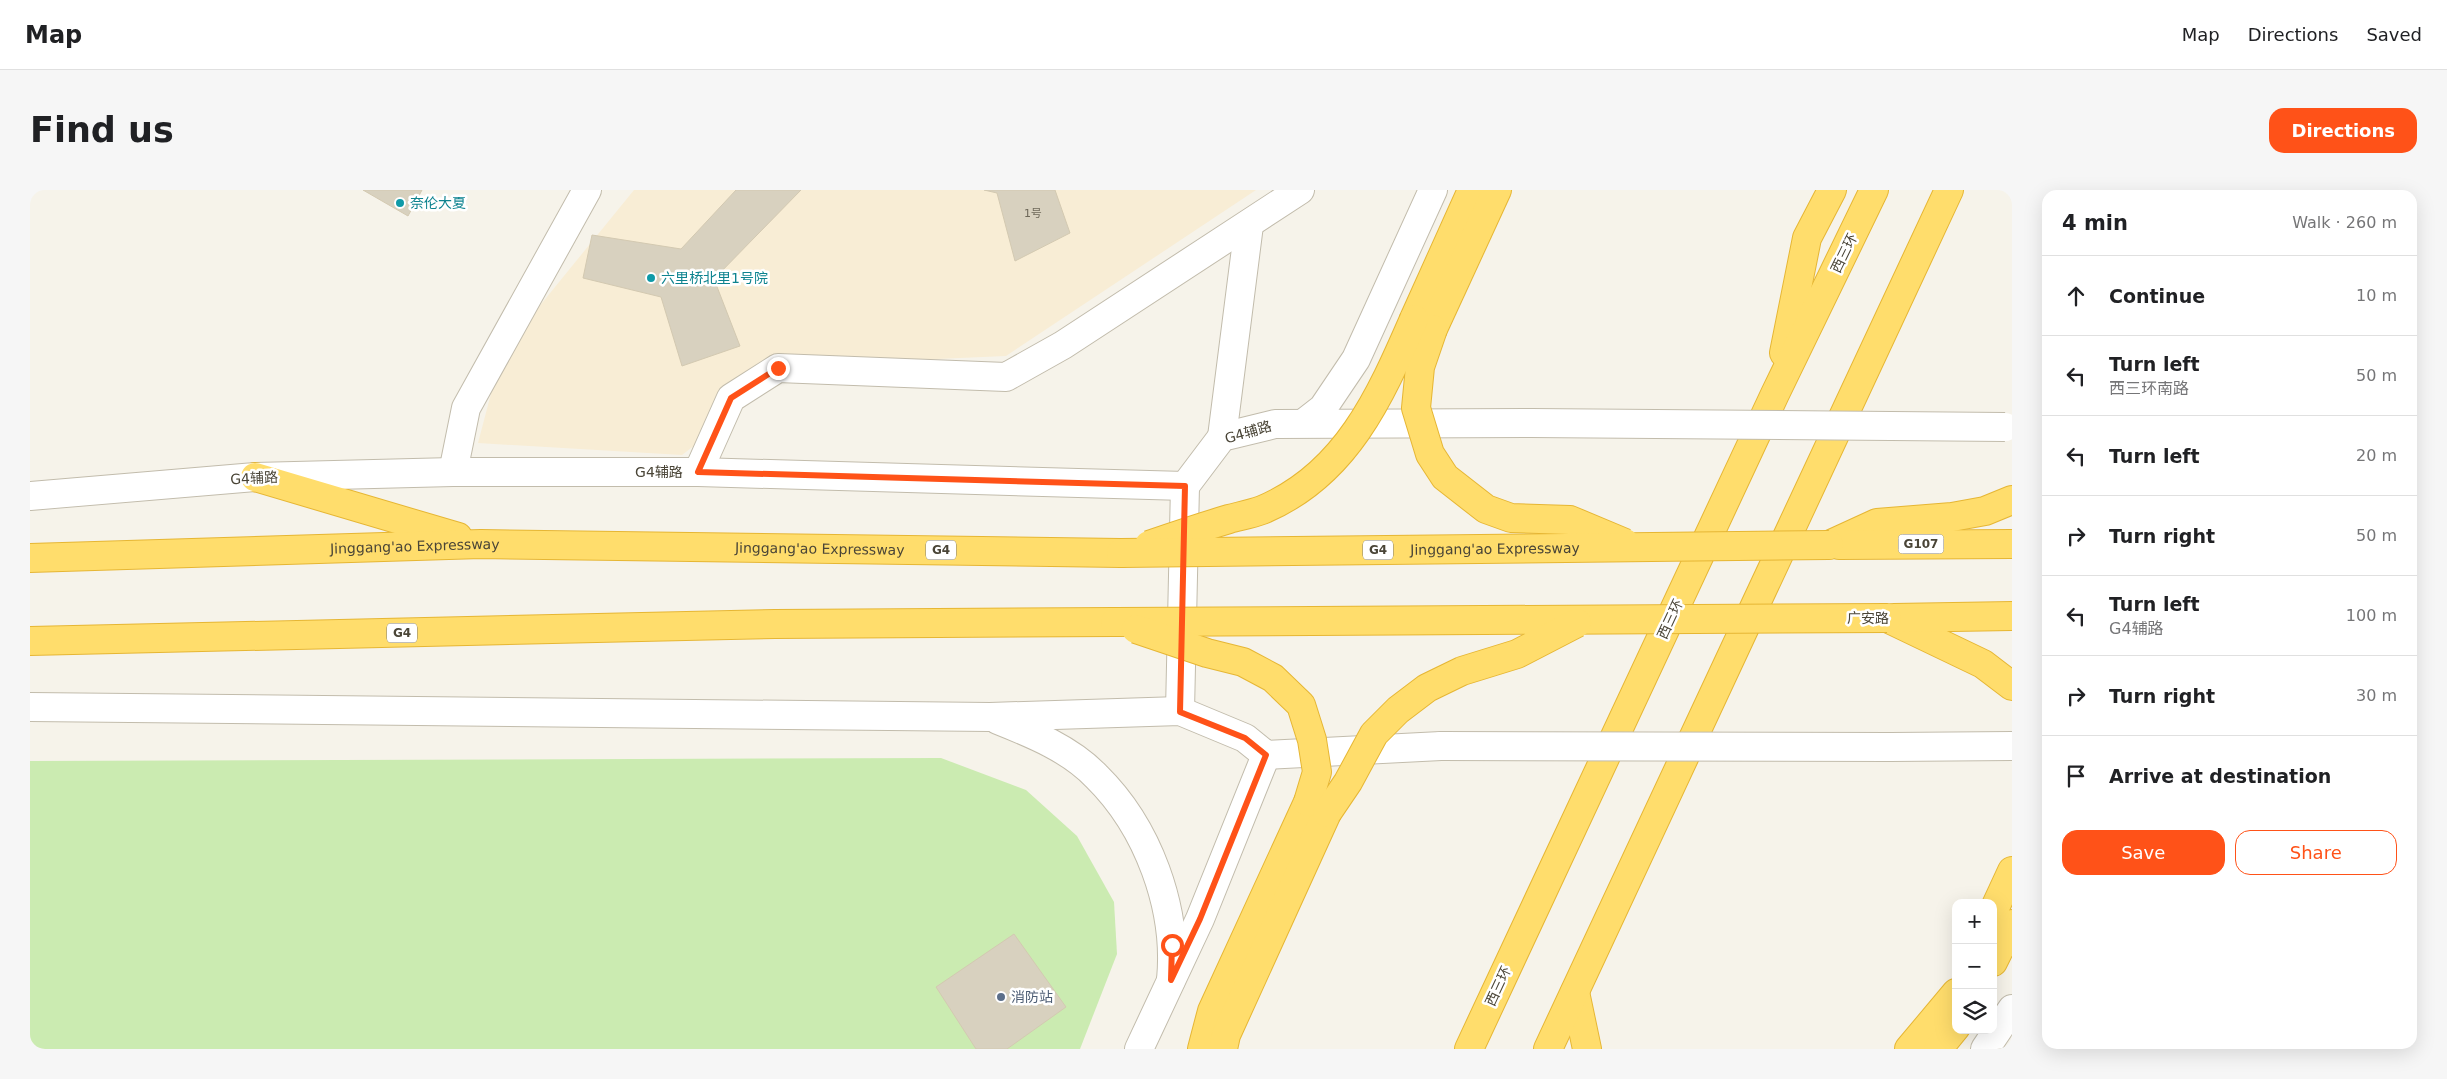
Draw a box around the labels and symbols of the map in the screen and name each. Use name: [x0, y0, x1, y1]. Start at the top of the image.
place label: 奈伦大夏: [410, 195, 466, 211]
marker: 奈伦大夏: [394, 197, 406, 209]
house number: 1号: [1024, 207, 1042, 220]
street label: 西三环: [1828, 231, 1860, 275]
place label: 六里桥北里1号院: [661, 270, 768, 286]
marker: 六里桥北里1号院: [645, 272, 657, 284]
route end: [767, 357, 790, 380]
street label: G4辅路: [1223, 418, 1273, 446]
street label: G4辅路: [635, 464, 683, 480]
street label: G4辅路: [230, 469, 278, 487]
road number: G107: [1898, 534, 1944, 554]
street label: Jinggang'ao Expressway: [329, 536, 500, 557]
street label: Jinggang'ao Expressway: [734, 540, 905, 558]
road number: G4: [926, 540, 956, 560]
road number: G4: [1363, 540, 1393, 560]
street label: Jinggang'ao Expressway: [1409, 540, 1580, 558]
street label: 西三环: [1654, 597, 1686, 641]
street label: 广安路: [1847, 610, 1889, 626]
road number: G4: [387, 623, 417, 642]
route start: [1161, 934, 1184, 957]
street label: 西三环: [1482, 964, 1514, 1008]
place label: 消防站: [1011, 989, 1053, 1005]
marker: 消防站: [995, 991, 1007, 1003]

